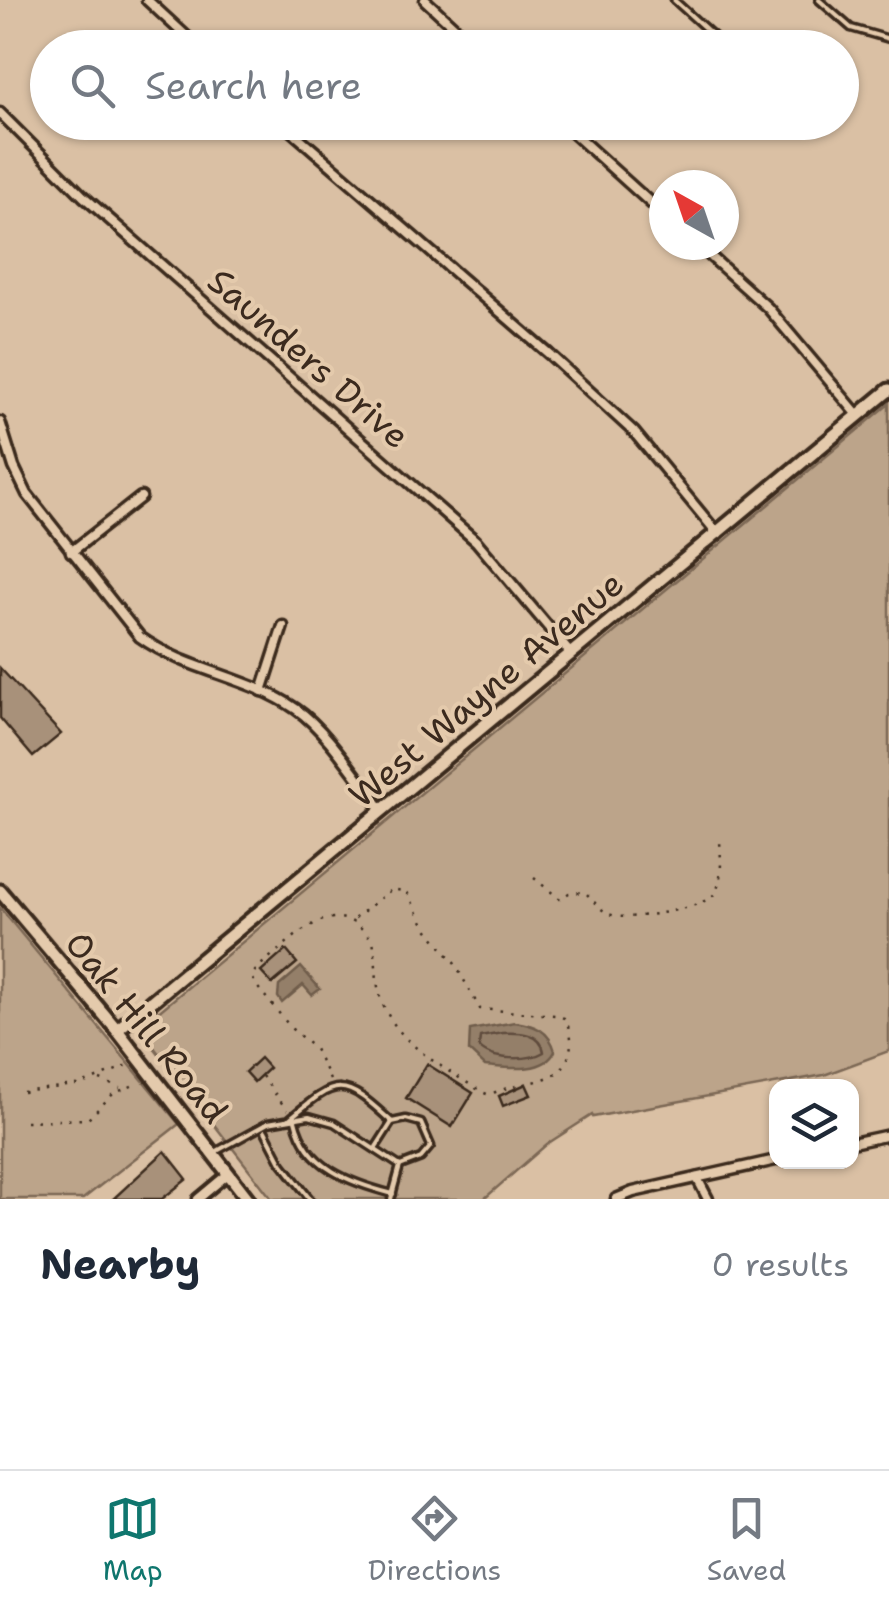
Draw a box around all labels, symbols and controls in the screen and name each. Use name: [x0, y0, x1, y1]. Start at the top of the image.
search box: [30, 30, 859, 140]
icon: search: [65, 58, 120, 113]
text: Search here: [145, 60, 362, 111]
north arrow: [649, 170, 739, 260]
street label: Saunders Drive: [198, 257, 420, 459]
street label: West Wayne Avenue: [339, 560, 633, 818]
street label: Oak Hill Road: [55, 921, 239, 1133]
map controls: [769, 1079, 859, 1169]
button: layers: [769, 1079, 859, 1169]
text: Nearby: [40, 1236, 200, 1292]
text: 0 results: [712, 1243, 849, 1286]
tab: Map: [103, 1491, 163, 1589]
tab: Directions: [368, 1491, 501, 1589]
tab: Saved: [707, 1491, 786, 1589]

